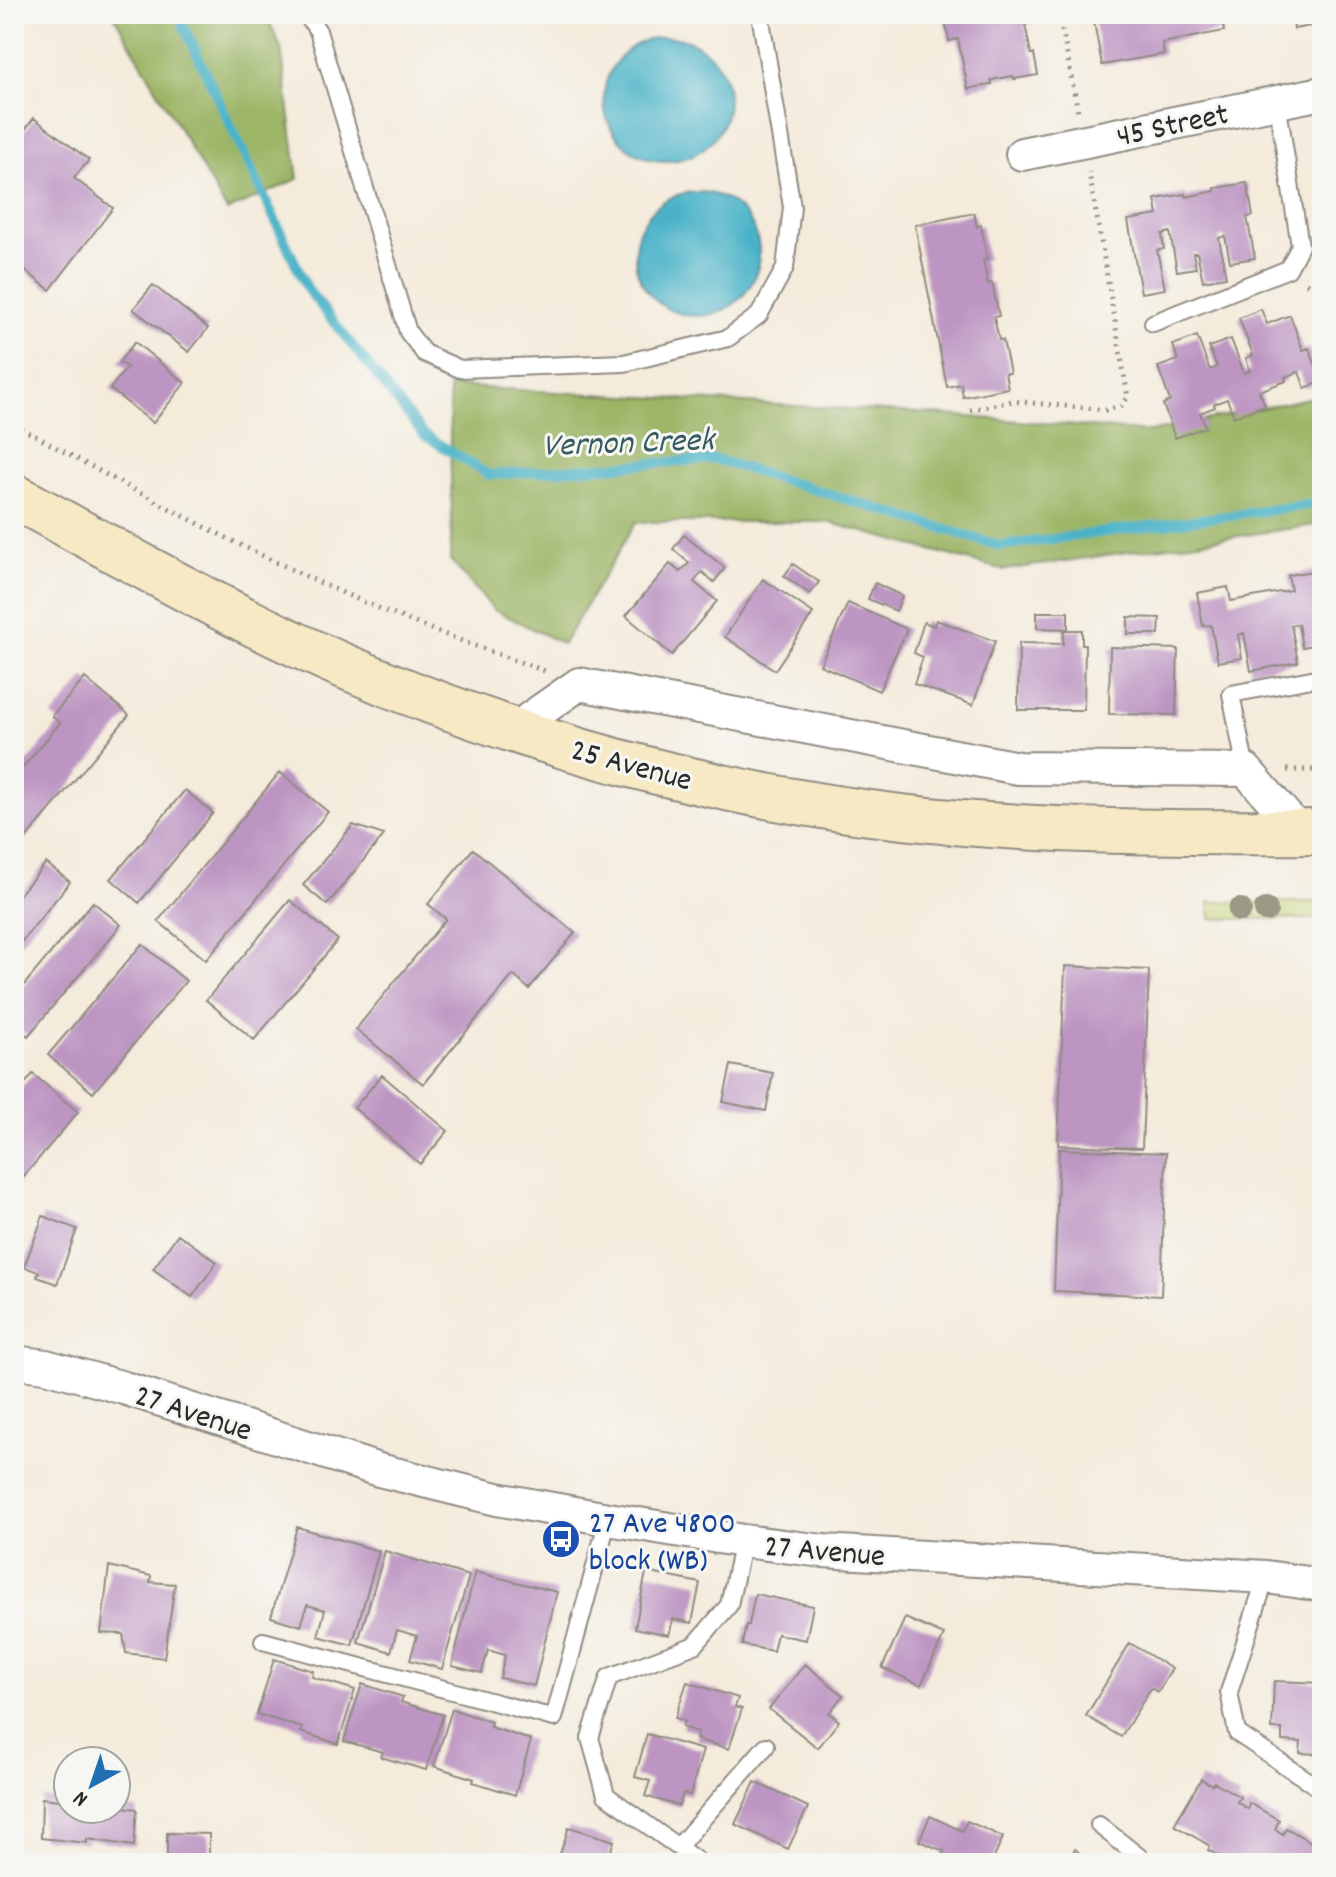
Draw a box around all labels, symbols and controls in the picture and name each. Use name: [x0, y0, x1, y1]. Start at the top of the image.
street label: 45 Street: [1113, 94, 1233, 162]
water label: Vernon Creek: [542, 418, 718, 473]
street label: 25 Avenue: [565, 730, 696, 806]
street label: 27 Avenue: [128, 1375, 257, 1456]
place label: 27 Ave 4800 block (WB): [589, 1503, 736, 1586]
bus stop icon: 27 Ave 4800 block (WB): [540, 1518, 582, 1560]
street label: 27 Avenue: [762, 1526, 887, 1582]
north arrow: [52, 1745, 132, 1825]
text: N: [67, 1782, 96, 1813]

